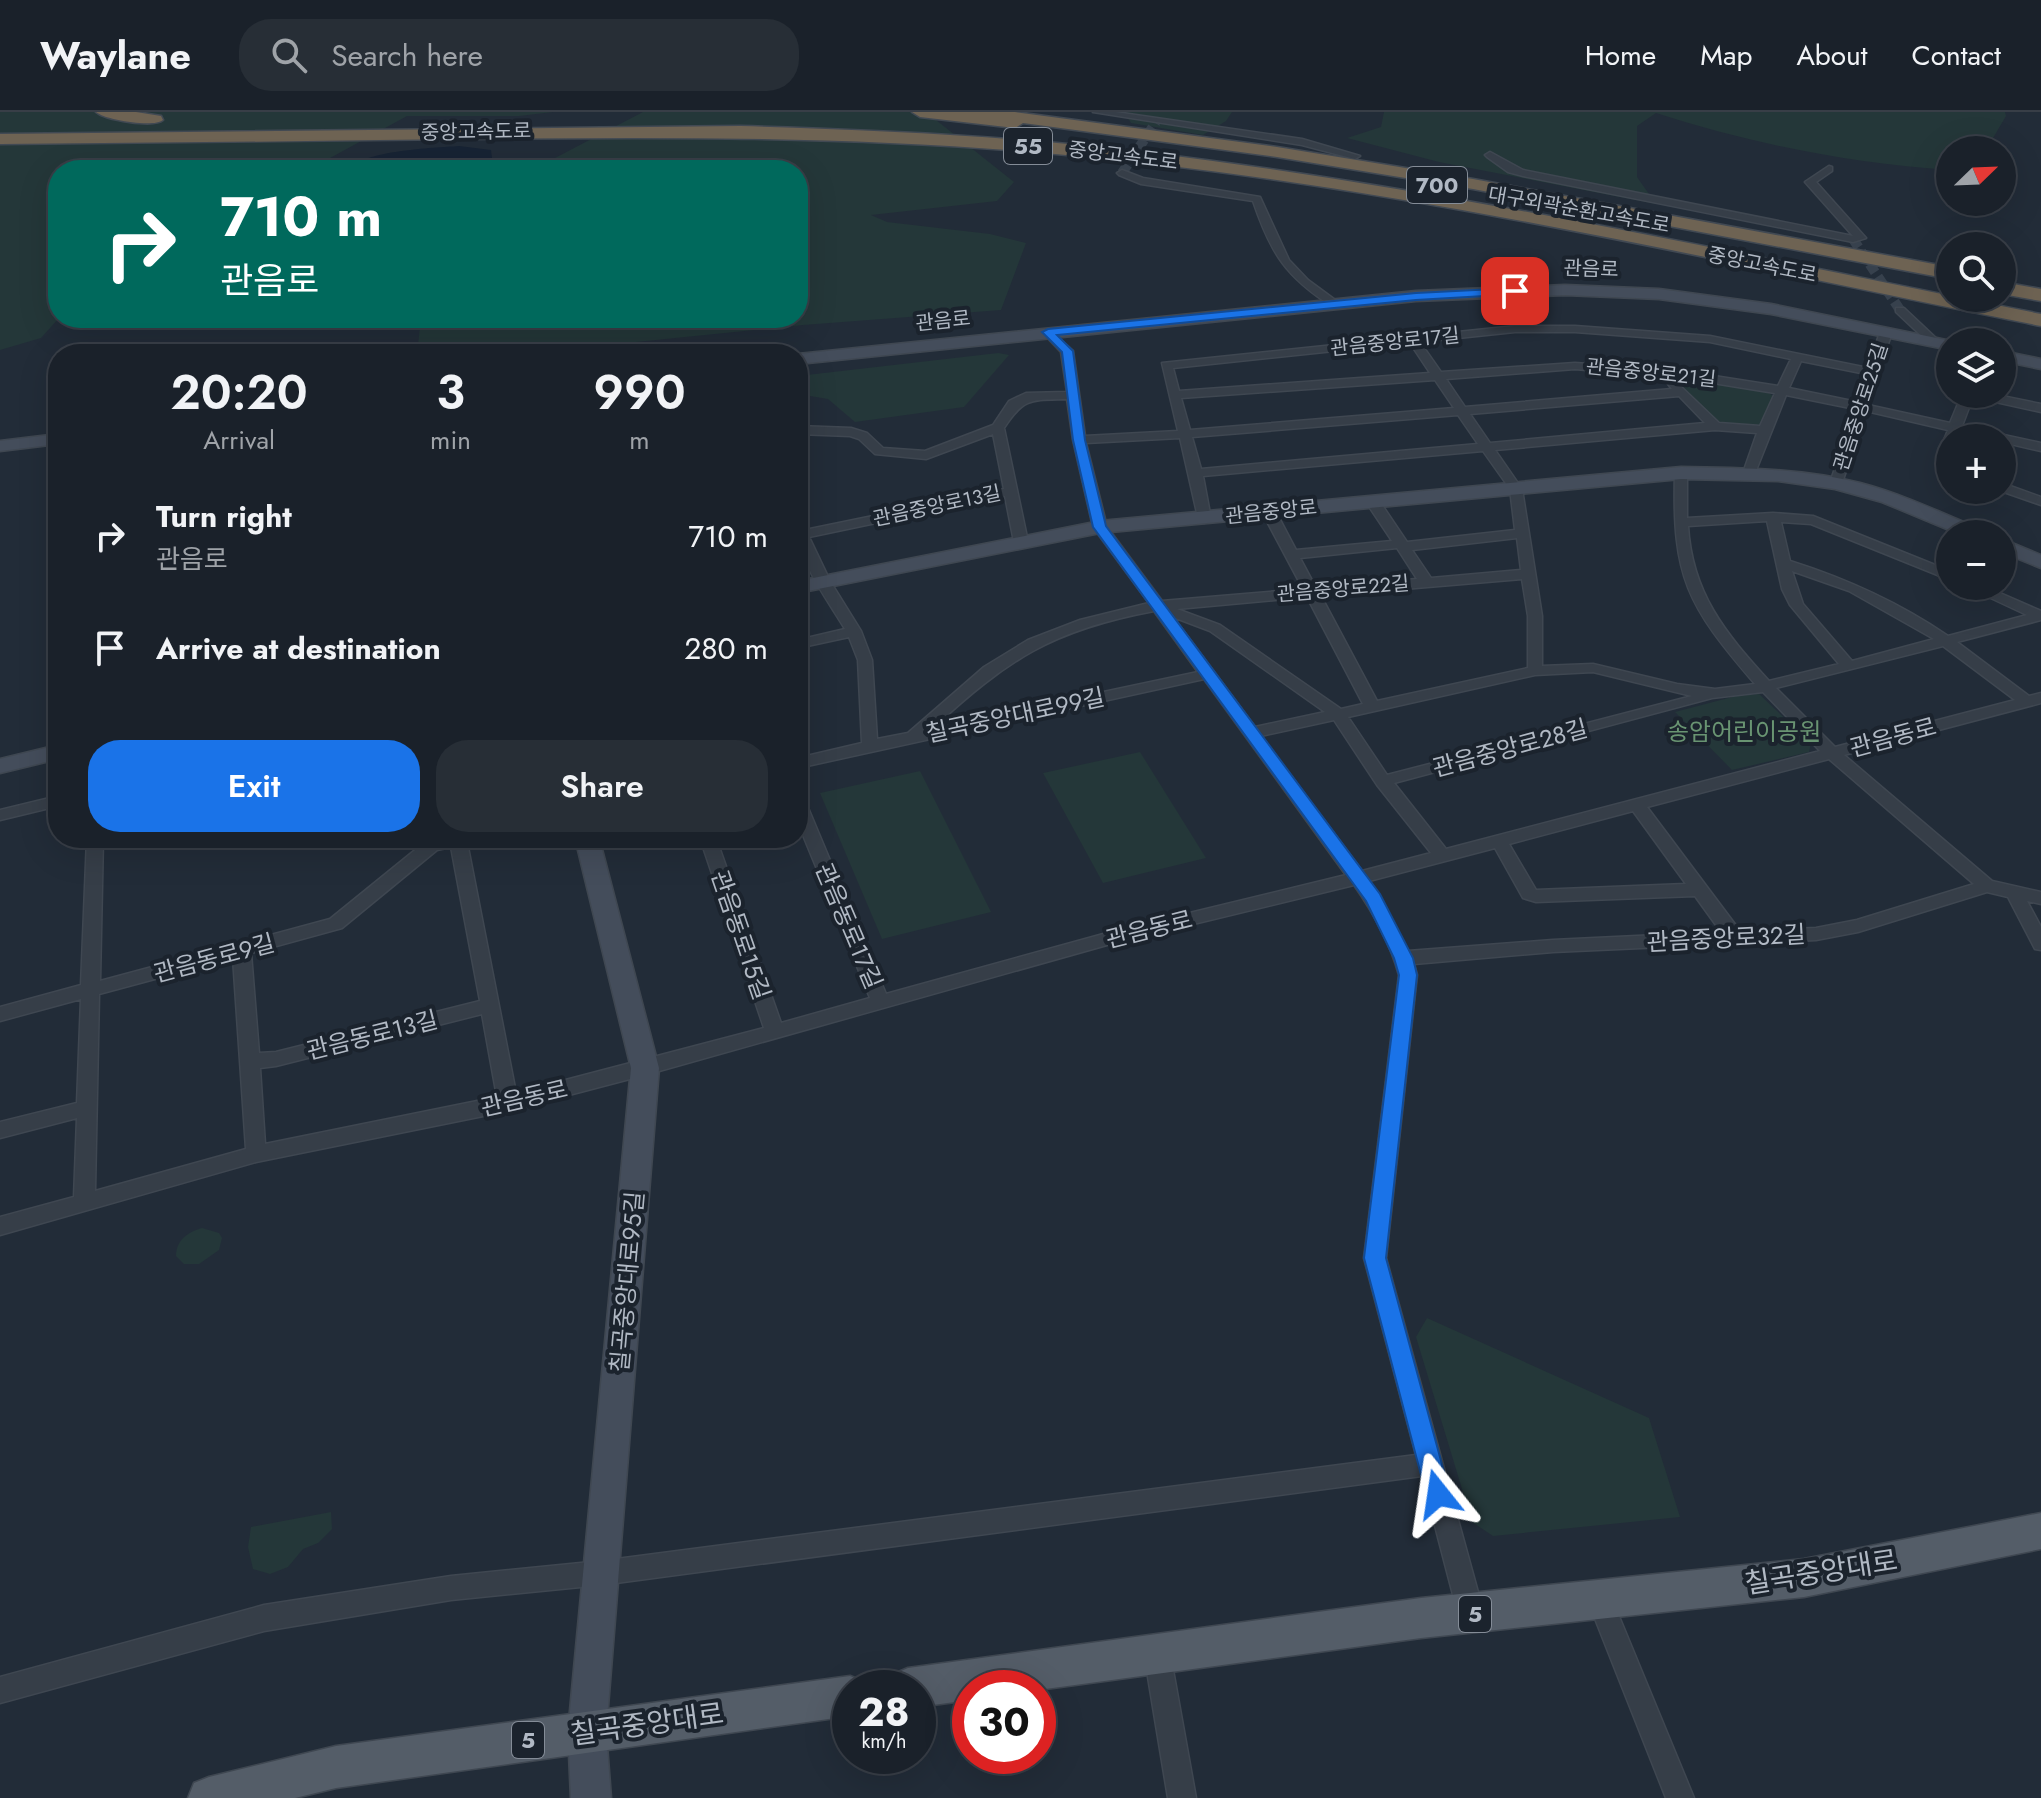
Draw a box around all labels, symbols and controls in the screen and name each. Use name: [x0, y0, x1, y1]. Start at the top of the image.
search box: [239, 19, 799, 91]
text: Waylane: [40, 28, 191, 83]
icon: search: [267, 33, 311, 77]
text: Search here: [331, 34, 483, 77]
text: Home: [1585, 35, 1656, 76]
text: Map: [1700, 35, 1752, 76]
text: About: [1796, 35, 1868, 76]
text: Contact: [1912, 35, 2001, 76]
street label: 중앙고속도로: [421, 117, 531, 147]
road number: 55: [1004, 128, 1052, 164]
street label: 중앙고속도로: [1066, 135, 1180, 177]
north arrow: [1936, 136, 2016, 216]
map controls: [1936, 136, 2016, 600]
road number: 700: [1407, 167, 1467, 203]
text: 710 m: [220, 176, 382, 257]
street label: 대구외곽순환고속도로: [1486, 180, 1672, 240]
icon: right: [88, 192, 192, 296]
button: search: [1936, 232, 2016, 312]
street label: 중앙고속도로: [1705, 240, 1819, 290]
text: 관음로: [220, 254, 319, 306]
street label: 관음로: [1563, 254, 1619, 284]
pin: [1481, 257, 1549, 325]
icon: arrive: [1493, 269, 1537, 313]
street label: 관음로: [914, 304, 972, 338]
street label: 관음중앙로17길: [1329, 321, 1461, 363]
button: layers: [1936, 328, 2016, 408]
street label: 관음중앙로25길: [1827, 339, 1895, 475]
street label: 관음중앙로21길: [1584, 352, 1718, 394]
text: 20:20: [170, 358, 308, 427]
text: 3: [436, 358, 465, 427]
text: 990: [593, 358, 686, 427]
text: Arrival: [203, 421, 275, 459]
text: min: [430, 421, 471, 459]
text: m: [629, 421, 650, 459]
button: +: [1936, 424, 2016, 504]
street label: 관음중앙로13길: [870, 478, 1004, 534]
street label: 관음중앙로: [1224, 493, 1318, 531]
text: Turn right: [156, 495, 292, 538]
icon: right: [88, 514, 132, 558]
text: 710 m: [688, 515, 768, 558]
button: −: [1936, 520, 2016, 600]
text: 관음로: [156, 540, 228, 578]
street label: 관음중앙로22길: [1275, 569, 1411, 609]
icon: arrive: [88, 626, 132, 670]
text: Arrive at destination: [156, 627, 441, 670]
text: 280 m: [684, 627, 768, 670]
street label: 칠곡중앙대로99길: [922, 679, 1108, 751]
street label: 관음동로: [1846, 709, 1940, 765]
street label: 관음중앙로28길: [1429, 710, 1591, 786]
park label: 송암어린이공원: [1667, 714, 1821, 749]
button: Exit: [88, 740, 420, 832]
button: Share: [436, 740, 768, 832]
street label: 관음동로17길: [807, 858, 891, 994]
street label: 관음동로15길: [703, 866, 779, 1004]
street label: 관음동로: [1102, 901, 1196, 957]
street label: 관음중앙로32길: [1646, 916, 1806, 960]
street label: 관음동로9길: [149, 925, 279, 991]
street label: 관음동로13길: [303, 1002, 441, 1068]
street label: 관음동로: [477, 1071, 571, 1125]
street label: 칠곡중앙대로95길: [602, 1190, 652, 1374]
position arrow: [1396, 1452, 1480, 1536]
street label: 칠곡중앙대로: [1741, 1540, 1901, 1604]
road number: 5: [1459, 1596, 1491, 1632]
speed limit sign: 30: [952, 1670, 1056, 1774]
text: 28: [858, 1683, 910, 1741]
street label: 칠곡중앙대로: [568, 1693, 726, 1755]
road number: 5: [512, 1722, 544, 1758]
text: km/h: [861, 1727, 907, 1756]

